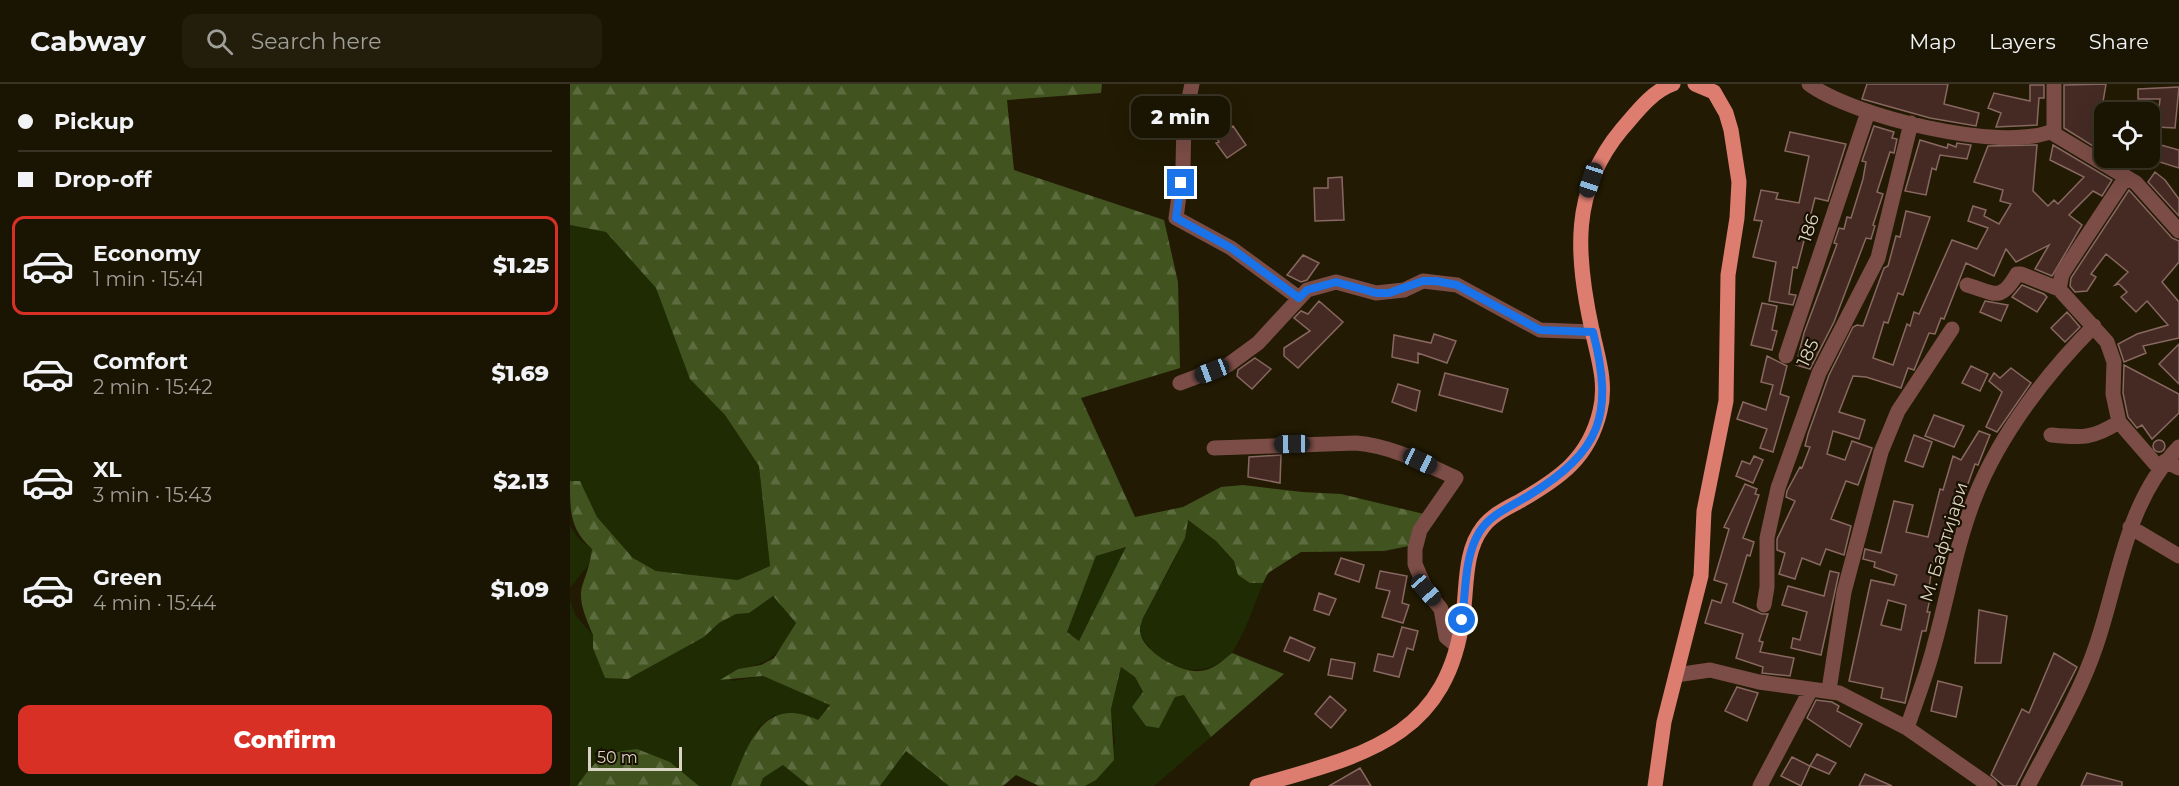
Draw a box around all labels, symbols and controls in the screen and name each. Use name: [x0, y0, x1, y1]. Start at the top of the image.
search box: [182, 14, 602, 68]
text: Cabway: [30, 24, 146, 58]
icon: search: [203, 25, 236, 58]
text: Search here: [251, 28, 382, 55]
text: Map: [1909, 29, 1956, 54]
text: Layers: [1989, 29, 2056, 54]
text: Share: [2089, 29, 2149, 54]
callout: 2 min: [1132, 96, 1230, 138]
map controls: [2094, 102, 2160, 168]
button: locate: [2094, 102, 2160, 168]
text: 2 min: [1151, 105, 1210, 129]
text: Pickup: [54, 108, 134, 135]
car: [1577, 160, 1605, 200]
text: Drop-off: [54, 166, 152, 193]
route end: [1167, 169, 1194, 196]
street label: 186: [1794, 211, 1824, 245]
icon: car: [21, 239, 75, 293]
text: Economy: [93, 240, 201, 267]
text: $1.25: [493, 252, 549, 279]
text: 1 min · 15:41: [93, 267, 204, 291]
street label: 185: [1792, 336, 1824, 370]
icon: car: [21, 347, 75, 401]
text: Comfort: [93, 348, 188, 375]
car: [1192, 356, 1232, 386]
text: $1.69: [492, 360, 549, 387]
text: 2 min · 15:42: [93, 375, 213, 399]
car: [1274, 435, 1310, 453]
car: [1400, 445, 1440, 477]
icon: car: [21, 455, 75, 509]
text: XL: [93, 456, 122, 483]
text: $2.13: [493, 468, 549, 495]
street label: М. Бафтијари: [1915, 479, 1973, 605]
text: 3 min · 15:43: [93, 483, 212, 507]
icon: car: [21, 563, 75, 617]
text: Green: [93, 564, 162, 591]
car: [1407, 571, 1445, 609]
text: $1.09: [491, 576, 549, 603]
text: 4 min · 15:44: [93, 591, 216, 615]
route start: [1448, 606, 1475, 633]
button: Confirm: [18, 705, 552, 774]
scale bar: [588, 744, 682, 772]
text: 50 m: [597, 748, 638, 767]

